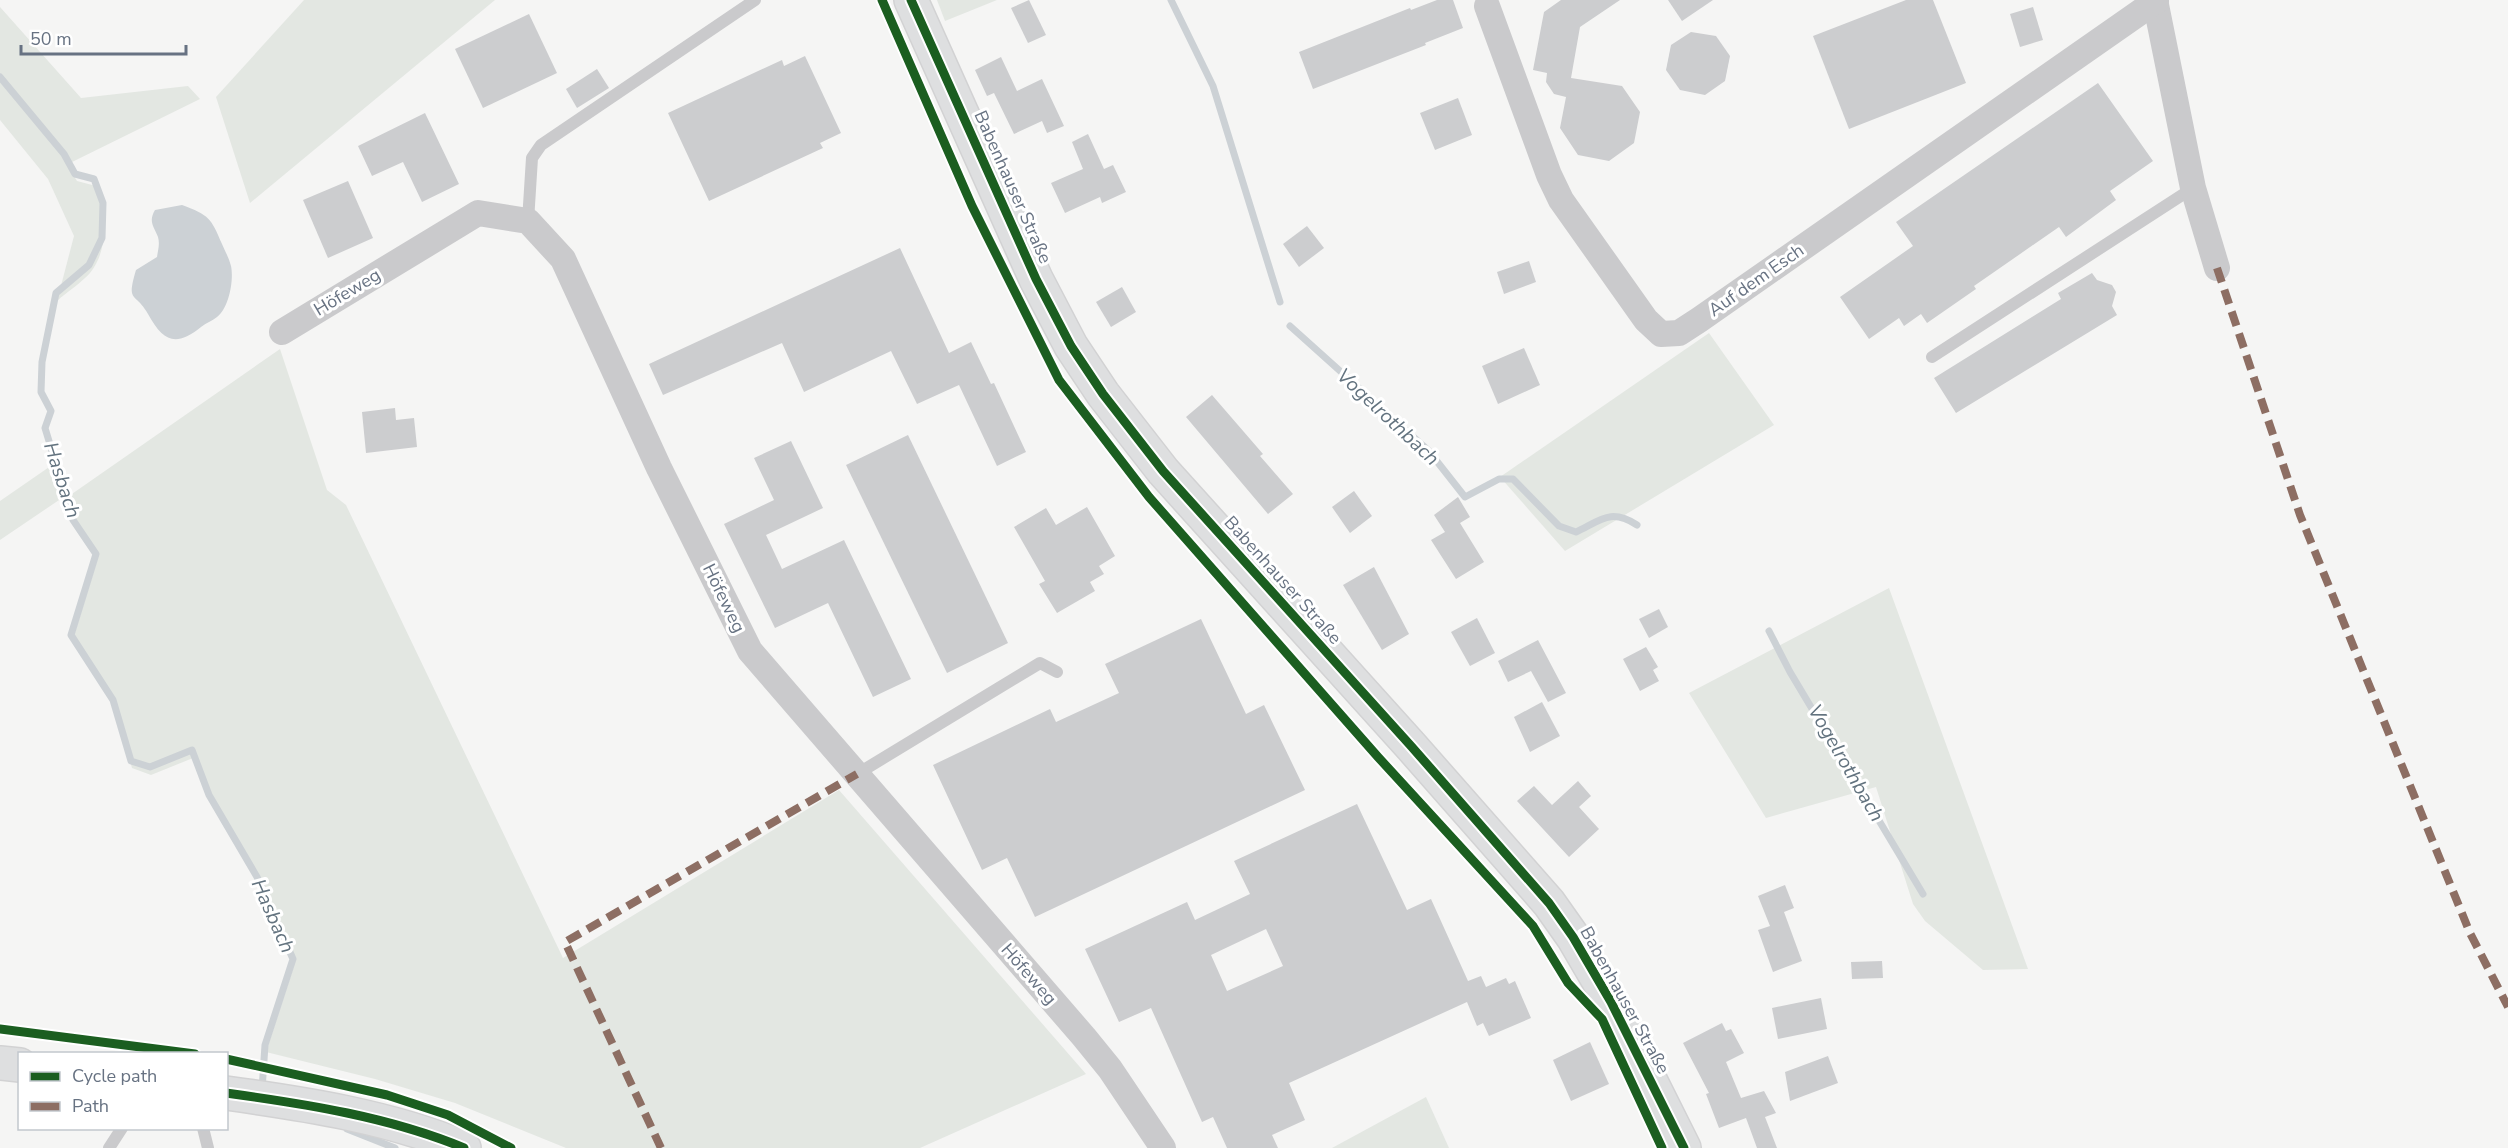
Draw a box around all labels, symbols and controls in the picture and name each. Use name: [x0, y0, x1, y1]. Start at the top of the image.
scale bar: [21, 18, 186, 56]
text: 50 m: [30, 27, 72, 51]
street label: Babenhauser Straße: [968, 107, 1058, 267]
street label: Auf dem Esch: [1703, 238, 1809, 322]
street label: Höfeweg: [309, 263, 385, 321]
water label: Vogelrothbach: [1331, 362, 1445, 472]
water label: Hasbach: [37, 439, 87, 521]
street label: Babenhauser Straße: [1219, 511, 1347, 649]
street label: Höfeweg: [697, 560, 751, 636]
water label: Vogelrothbach: [1801, 699, 1891, 827]
water label: Hasbach: [245, 875, 301, 957]
street label: Babenhauser Straße: [1574, 922, 1676, 1078]
street label: Höfeweg: [996, 938, 1062, 1010]
legend: [18, 1052, 228, 1130]
text: Cycle path: [72, 1064, 157, 1088]
text: Path: [72, 1094, 109, 1118]

